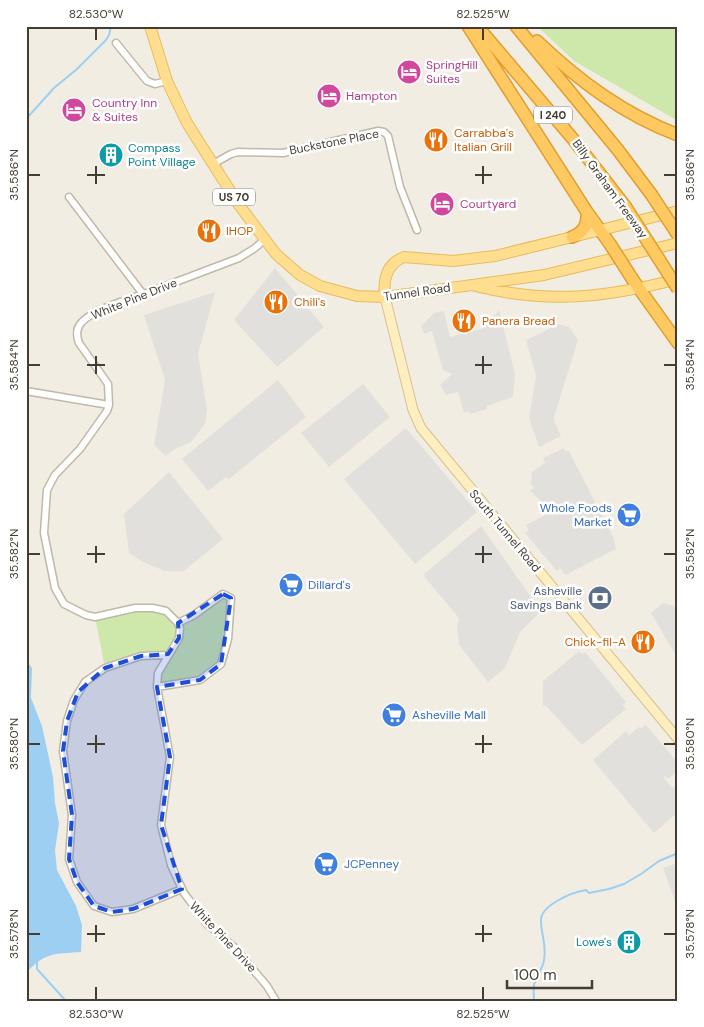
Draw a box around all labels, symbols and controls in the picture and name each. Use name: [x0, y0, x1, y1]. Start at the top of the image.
text: 82.530°W: [69, 6, 124, 22]
text: 82.525°W: [456, 6, 510, 22]
place label: SpringHill Suites: [426, 57, 478, 87]
hotel icon: SpringHill Suites: [396, 59, 422, 85]
hotel icon: Hampton: [316, 83, 342, 109]
place label: Hampton: [346, 88, 397, 104]
place label: Country Inn & Suites: [92, 95, 157, 125]
hotel icon: Country Inn & Suites: [61, 97, 87, 123]
road number: I 240: [534, 106, 572, 124]
street label: Buckstone Place: [288, 125, 380, 159]
place label: Carrabba's Italian Grill: [454, 125, 514, 155]
restaurant icon: Carrabba's Italian Grill: [423, 127, 449, 153]
street label: Billy Graham Freeway: [569, 136, 652, 242]
place label: Compass Point Village: [128, 140, 196, 170]
building icon: Compass Point Village: [98, 142, 124, 168]
text: 35.586°N: [6, 149, 22, 201]
text: 35.586°N: [682, 149, 698, 201]
road number: US 70: [213, 188, 255, 206]
hotel icon: Courtyard: [429, 191, 455, 217]
place label: Courtyard: [460, 196, 516, 212]
restaurant icon: IHOP: [196, 218, 222, 244]
place label: IHOP: [226, 223, 253, 239]
street label: White Pine Drive: [89, 274, 179, 323]
street label: Tunnel Road: [383, 279, 451, 305]
restaurant icon: Chili's: [263, 289, 289, 315]
place label: Chili's: [294, 294, 326, 310]
restaurant icon: Panera Bread: [451, 308, 477, 334]
place label: Panera Bread: [482, 313, 555, 329]
text: 35.584°N: [6, 339, 22, 391]
text: 35.584°N: [682, 339, 698, 391]
street label: South Tunnel Road: [466, 486, 544, 576]
place label: Whole Foods Market: [540, 500, 612, 530]
supermarket icon: Whole Foods Market: [616, 502, 642, 528]
text: 35.582°N: [6, 529, 22, 579]
text: 35.582°N: [682, 529, 698, 579]
supermarket icon: Dillard's: [278, 572, 304, 598]
place label: Dillard's: [308, 577, 351, 593]
place label: Asheville Savings Bank: [510, 583, 582, 613]
bank icon: Asheville Savings Bank: [587, 585, 613, 611]
restaurant icon: Chick-fil-A: [630, 629, 656, 655]
place label: Chick-fil-A: [565, 634, 626, 650]
supermarket icon: Asheville Mall: [381, 702, 407, 728]
place label: Asheville Mall: [412, 707, 486, 723]
text: 35.580°N: [6, 718, 22, 770]
text: 35.580°N: [682, 718, 698, 770]
supermarket icon: JCPenney: [313, 851, 339, 877]
place label: JCPenney: [344, 856, 399, 872]
street label: White Pine Drive: [186, 898, 260, 976]
text: 35.578°N: [6, 909, 22, 959]
text: 35.578°N: [682, 909, 698, 959]
building icon: Lowe's: [616, 929, 642, 955]
place label: Lowe's: [576, 934, 612, 950]
scale bar: [507, 957, 592, 989]
text: 100 m: [514, 965, 557, 985]
text: 82.530°W: [69, 1006, 124, 1022]
text: 82.525°W: [456, 1006, 510, 1022]

